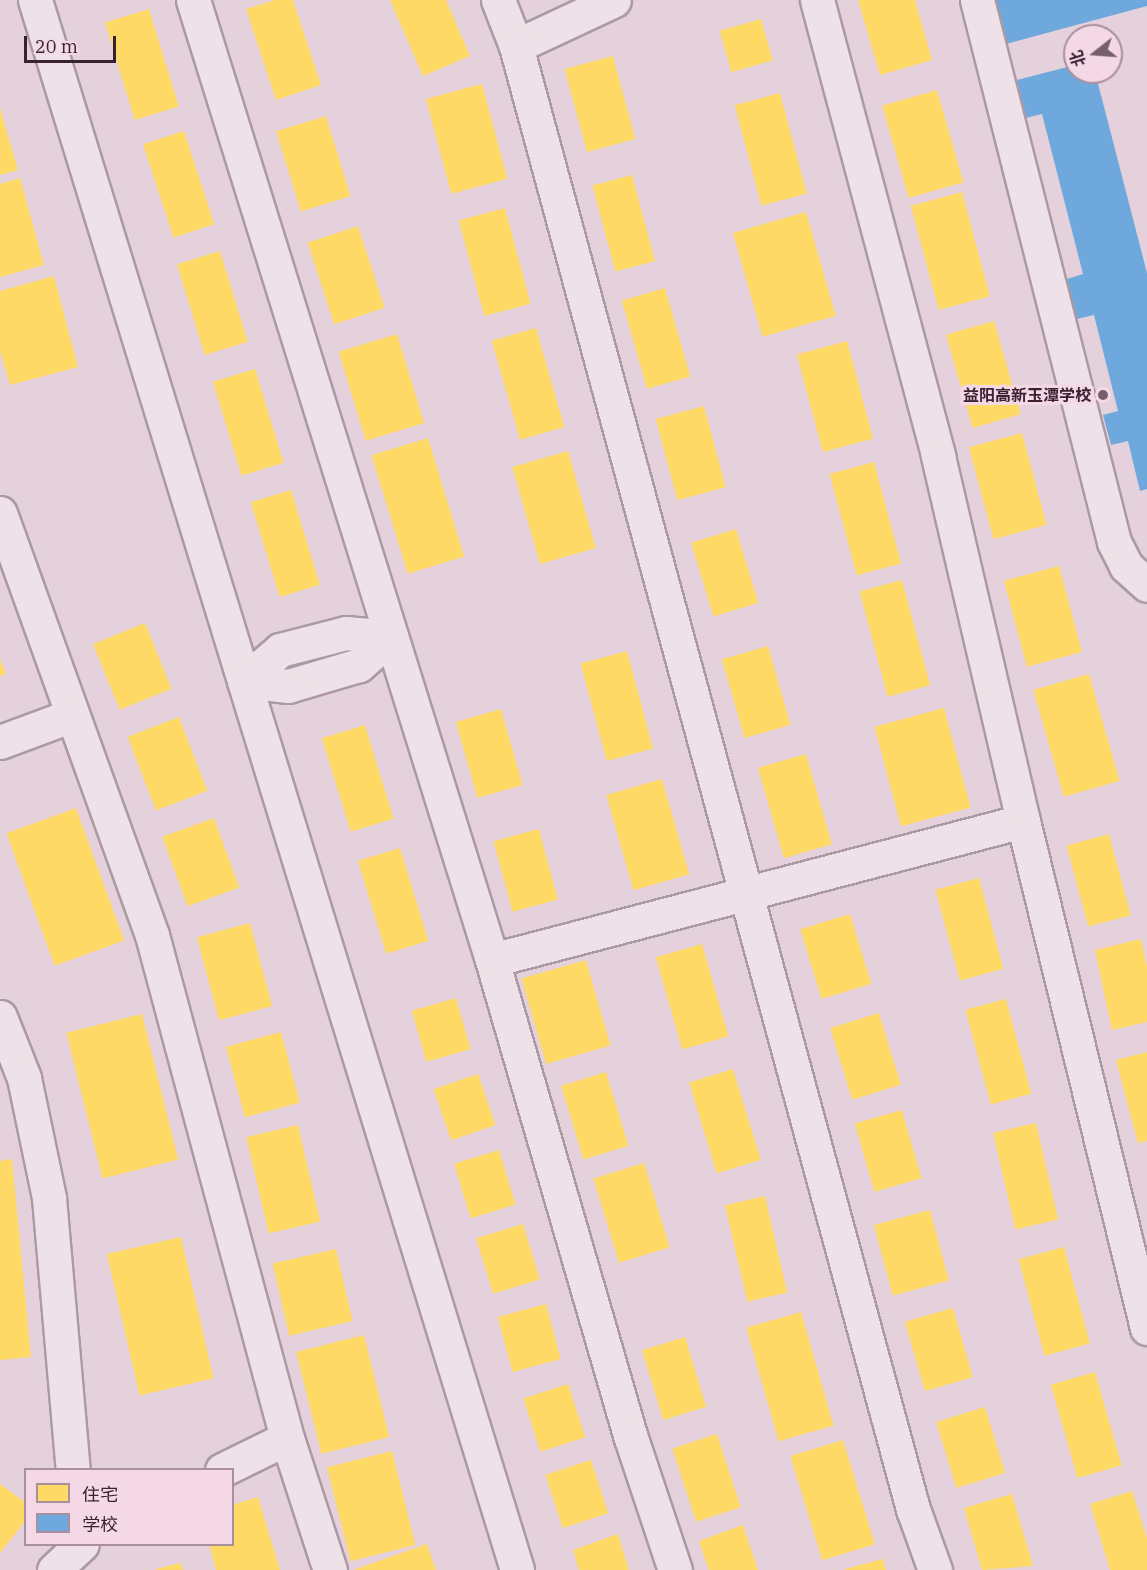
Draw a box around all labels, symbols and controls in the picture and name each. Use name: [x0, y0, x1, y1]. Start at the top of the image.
scale bar: [27, 24, 118, 62]
north arrow: [1063, 24, 1123, 84]
text: 20 m: [35, 35, 78, 58]
text: 北: [1066, 48, 1090, 69]
place label: 益阳高新玉潭学校: [963, 385, 1091, 405]
marker: 益阳高新玉潭学校: [1096, 388, 1110, 402]
legend: [24, 1468, 234, 1546]
text: 住宅: [82, 1483, 118, 1506]
text: 学校: [82, 1513, 118, 1536]

